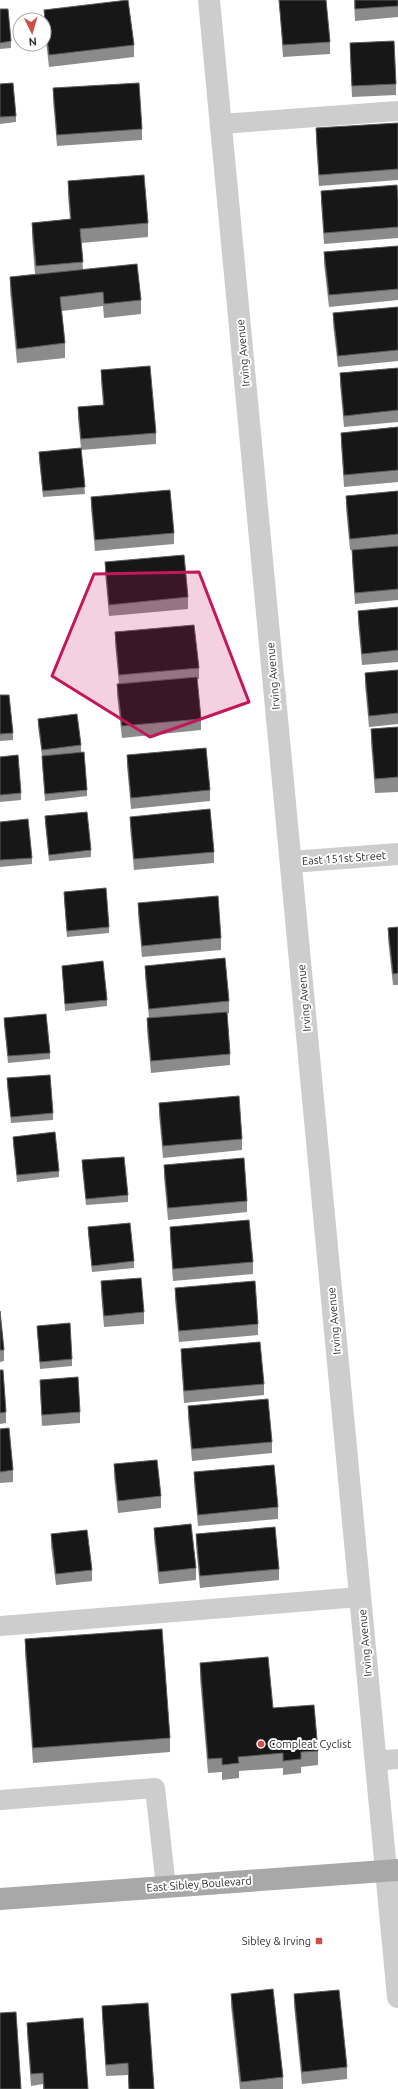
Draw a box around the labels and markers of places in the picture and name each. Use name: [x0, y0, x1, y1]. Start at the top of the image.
place label: Compleat Cyclist: [269, 1738, 352, 1750]
marker: Compleat Cyclist: [256, 1739, 266, 1749]
place label: Sibley & Irving: [242, 1935, 311, 1947]
marker: Sibley & Irving: [314, 1936, 324, 1946]

